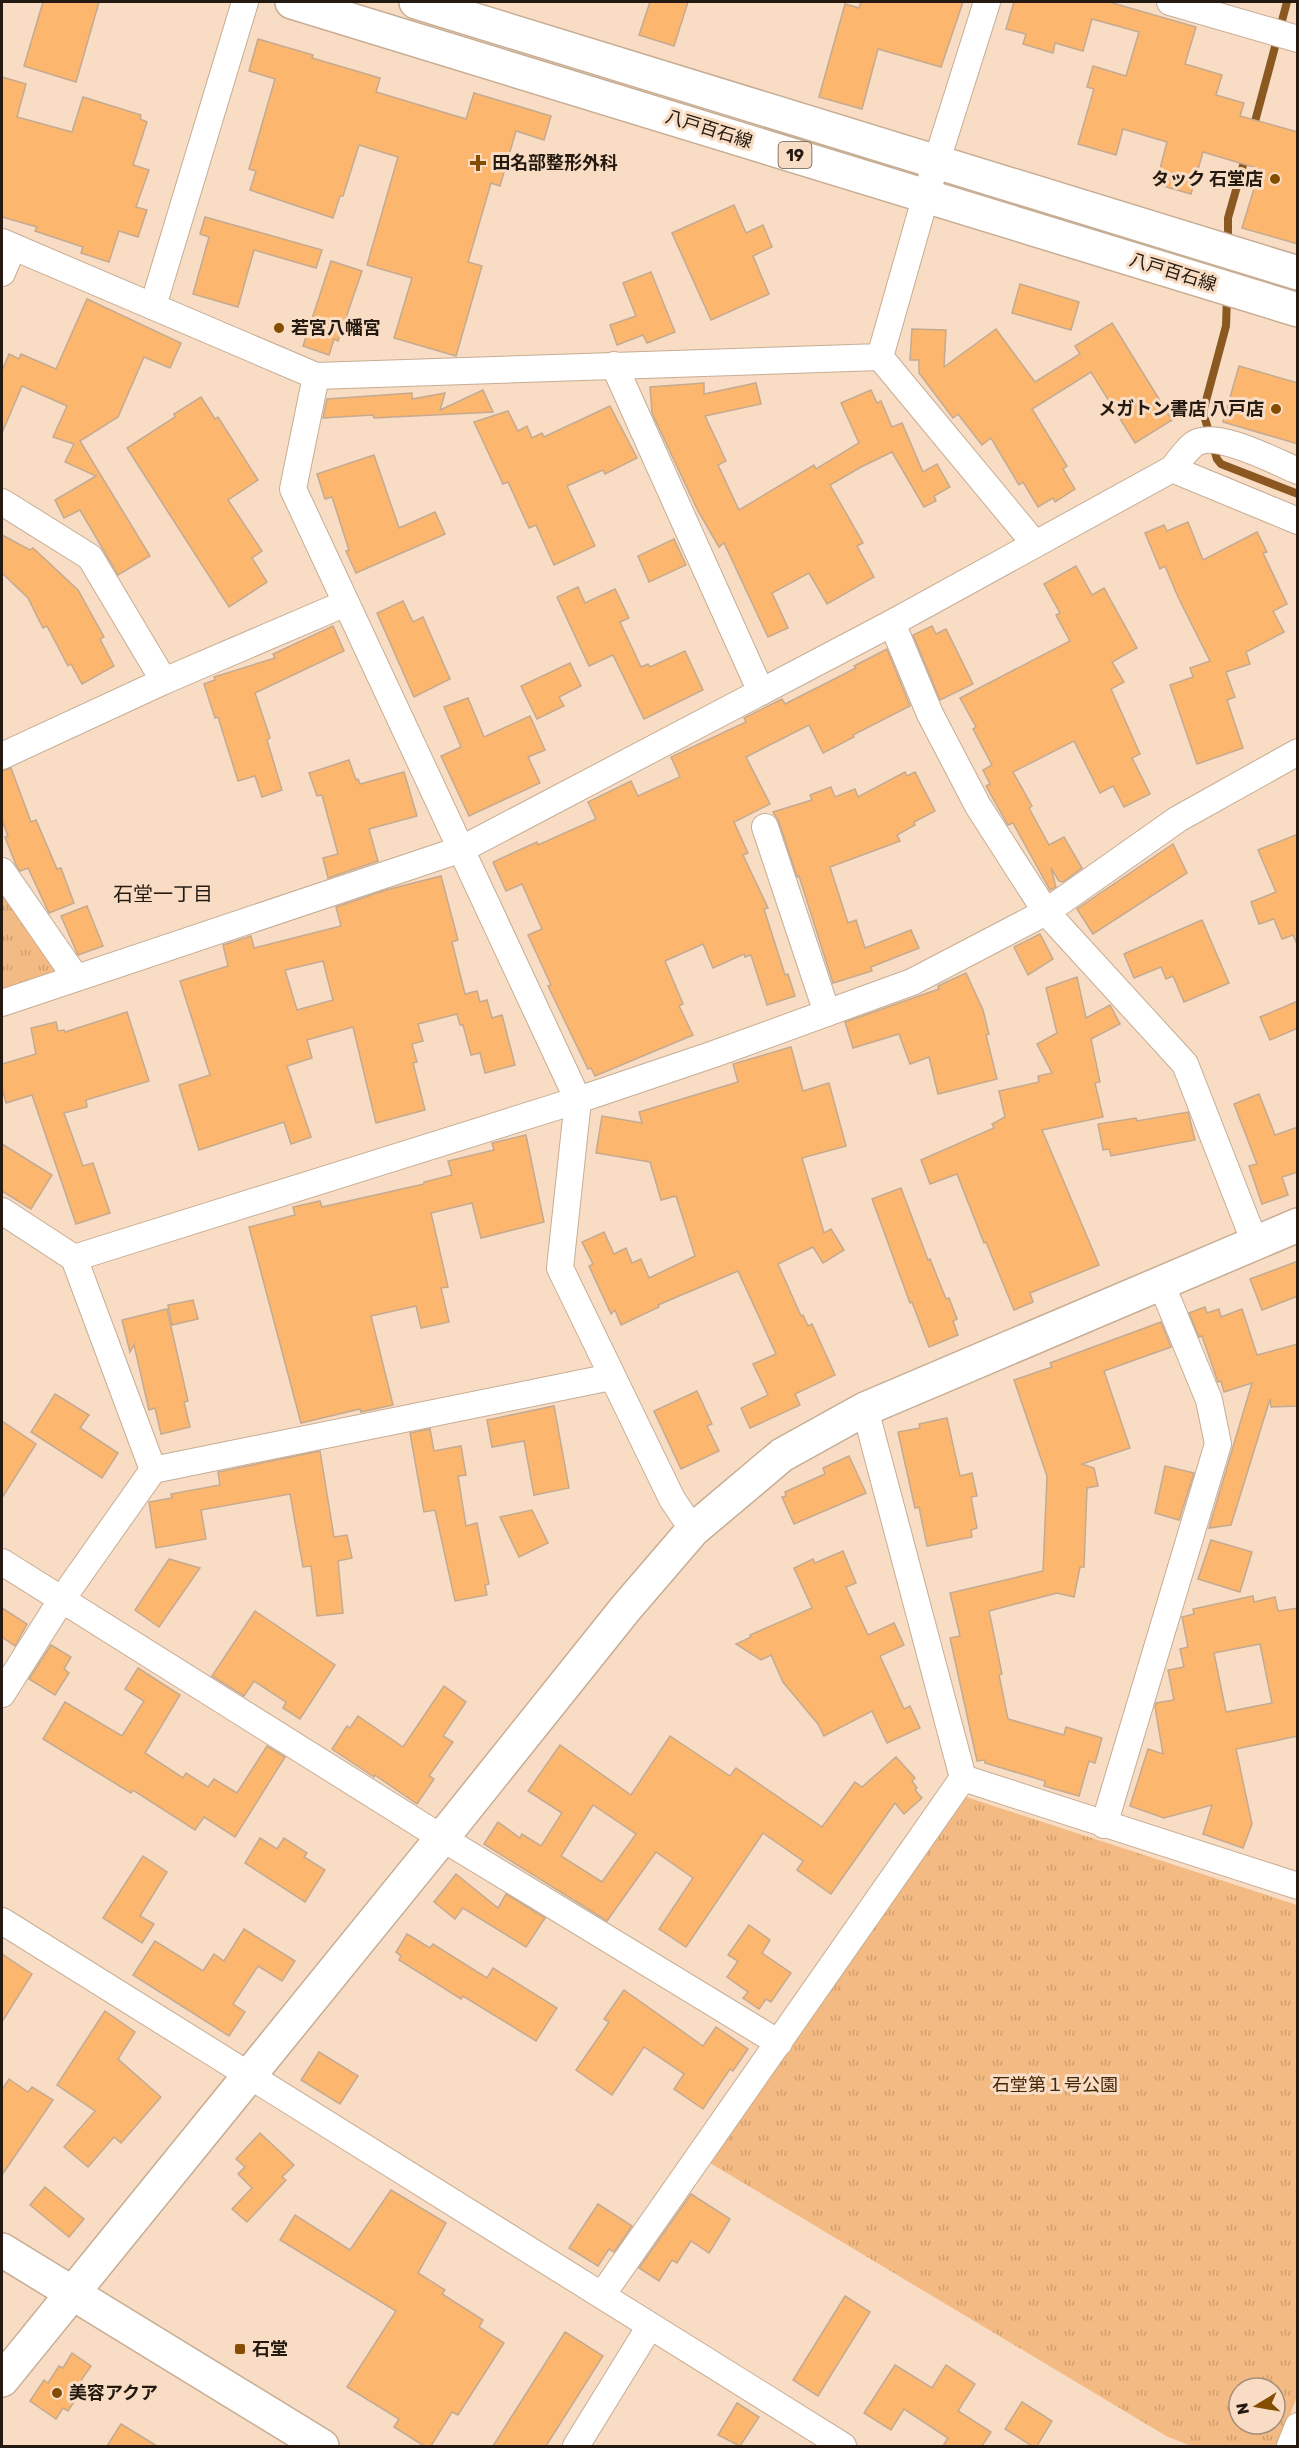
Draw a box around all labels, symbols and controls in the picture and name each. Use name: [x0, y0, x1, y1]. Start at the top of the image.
street label: 八戸百石線: [663, 105, 755, 153]
road number: 19: [778, 142, 812, 168]
place label: 田名部整形外科: [492, 152, 618, 174]
marker: 田名部整形外科: [469, 154, 487, 172]
place label: タック 石堂店: [1151, 168, 1263, 190]
marker: タック 石堂店: [1268, 172, 1282, 186]
street label: 八戸百石線: [1127, 248, 1219, 296]
place label: 若宮八幡宮: [291, 317, 381, 339]
marker: 若宮八幡宮: [272, 321, 286, 335]
place label: メガトン書店 八戸店: [1098, 398, 1264, 420]
marker: メガトン書店 八戸店: [1269, 402, 1283, 416]
district label: 石堂一丁目: [113, 882, 213, 906]
park label: 石堂第１号公園: [992, 2074, 1118, 2096]
place label: 石堂: [252, 2338, 288, 2360]
marker: 石堂: [233, 2342, 247, 2356]
north arrow: [1227, 2376, 1287, 2436]
place label: 美容アクア: [69, 2382, 158, 2404]
marker: 美容アクア: [50, 2386, 64, 2400]
text: N: [1232, 2401, 1253, 2416]

